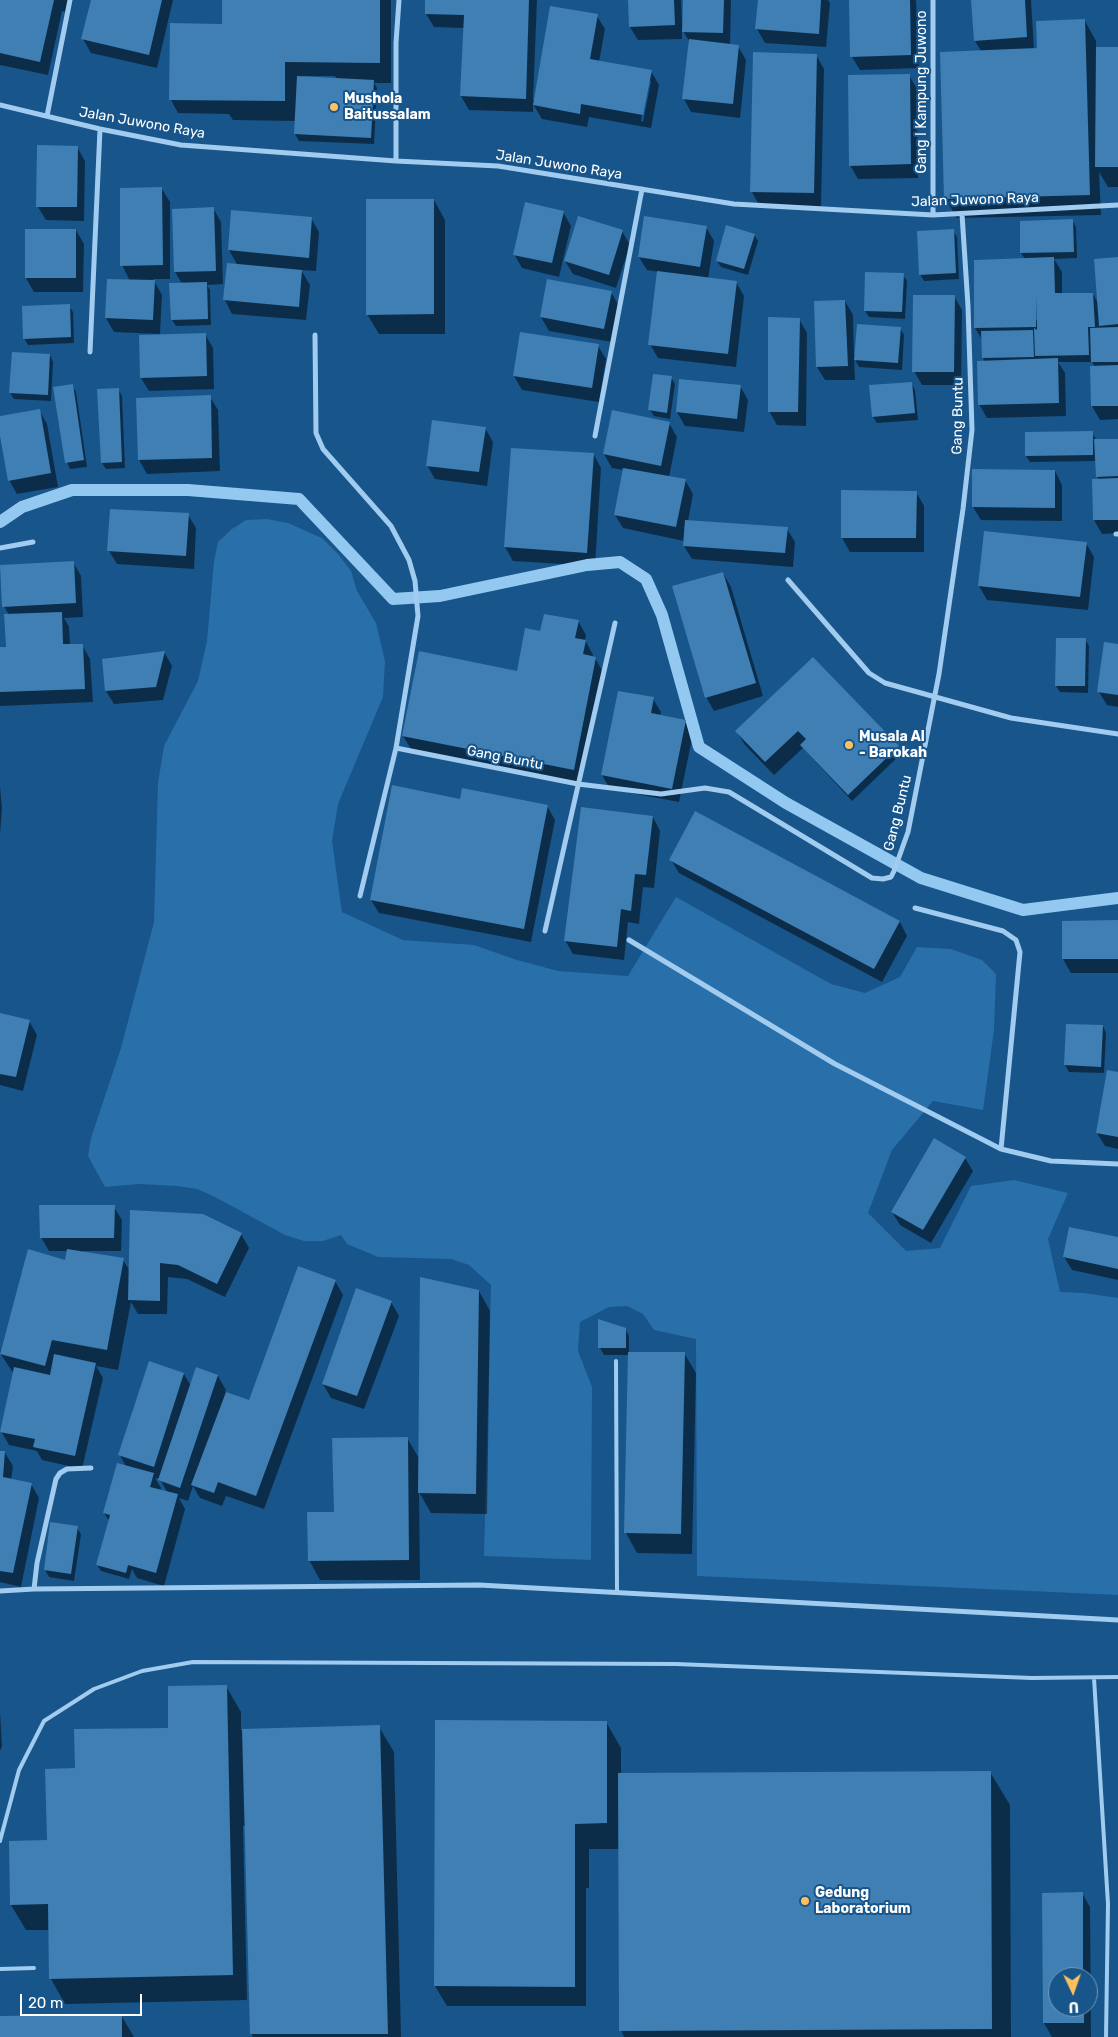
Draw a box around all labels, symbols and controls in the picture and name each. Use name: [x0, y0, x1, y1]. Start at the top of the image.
street label: Gang I Kampung Juwono: [914, 10, 930, 174]
place label: Mushola Baitussalam: [344, 91, 430, 124]
marker: Mushola Baitussalam: [328, 101, 340, 113]
street label: Jalan Juwono Raya: [78, 104, 206, 142]
street label: Jalan Juwono Raya: [495, 147, 623, 183]
street label: Jalan Juwono Raya: [911, 189, 1039, 211]
street label: Gang Buntu: [949, 377, 967, 455]
place label: Musala Al - Barokah: [859, 729, 927, 762]
marker: Musala Al - Barokah: [843, 739, 855, 751]
street label: Gang Buntu: [465, 742, 545, 774]
street label: Gang Buntu: [880, 773, 916, 853]
place label: Gedung Laboratorium: [815, 1885, 911, 1918]
marker: Gedung Laboratorium: [799, 1895, 811, 1907]
north arrow: [1048, 1967, 1098, 2017]
scale bar: [22, 1984, 145, 2016]
text: 20 m: [28, 1994, 63, 2012]
text: U: [1068, 1998, 1079, 2015]

